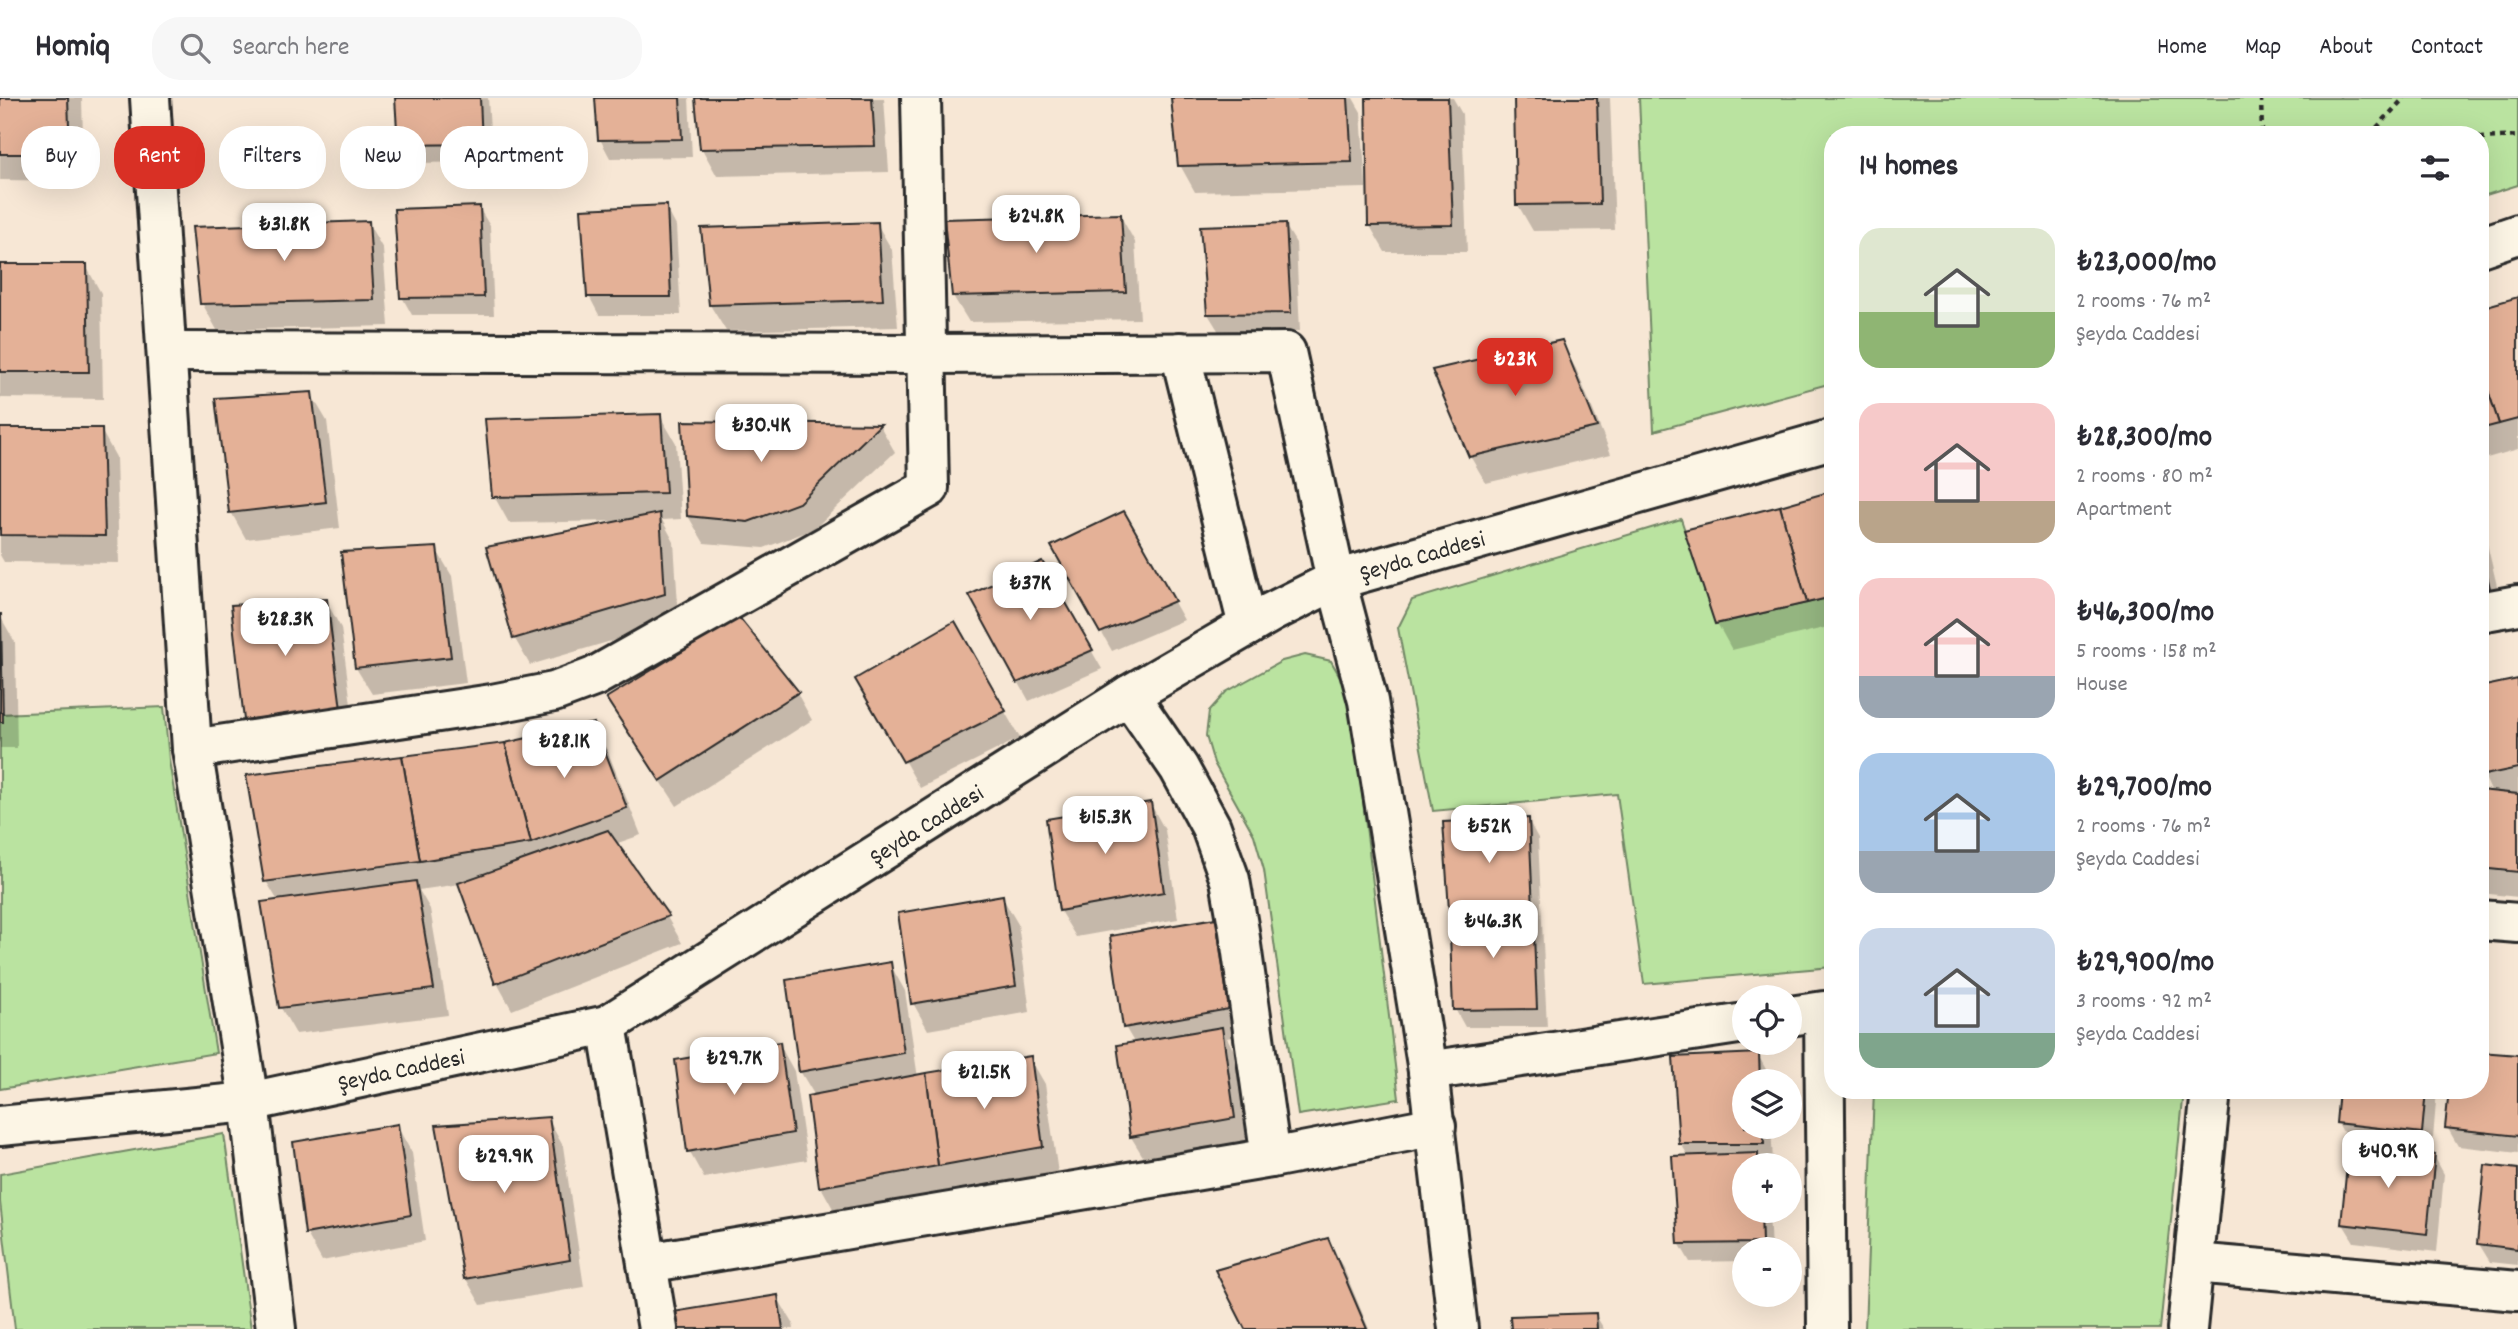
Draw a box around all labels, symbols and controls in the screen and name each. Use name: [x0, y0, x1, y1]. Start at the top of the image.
search box: [152, 17, 642, 80]
text: Homiq: [35, 25, 110, 72]
icon: search: [176, 29, 214, 67]
text: Search here: [232, 30, 349, 67]
text: Home: [2157, 31, 2207, 65]
text: Map: [2245, 31, 2281, 65]
text: About: [2319, 31, 2373, 65]
text: Contact: [2411, 31, 2483, 65]
chip: Buy: [21, 126, 100, 189]
chip: Rent: [114, 126, 205, 189]
chip: Filters: [219, 126, 326, 189]
chip: New: [340, 126, 426, 189]
chip: Apartment: [440, 126, 588, 189]
text: 14 homes: [1859, 147, 1958, 190]
icon: filters: [2416, 149, 2454, 187]
pin: ₺24.8K: [979, 195, 1093, 255]
text: ₺24.8K: [1008, 201, 1064, 234]
pin: ₺31.8K: [227, 204, 341, 263]
text: ₺31.8K: [258, 209, 310, 242]
text: ₺23,000/mo: [2076, 243, 2216, 286]
icon: home: [1915, 256, 1999, 340]
text: 2 rooms · 76 m²: [2076, 286, 2211, 319]
text: Şeyda Caddesi: [2076, 319, 2199, 352]
pin: ₺23K: [1474, 338, 1556, 398]
text: ₺23K: [1493, 344, 1537, 377]
pin: ₺30.4K: [704, 404, 818, 464]
text: ₺30.4K: [731, 410, 791, 443]
text: ₺28,300/mo: [2076, 418, 2212, 461]
icon: home: [1915, 431, 1999, 515]
text: 2 rooms · 80 m²: [2076, 461, 2213, 494]
text: Apartment: [2076, 494, 2172, 527]
street label: Şeyda Caddesi: [1356, 524, 1489, 592]
pin: ₺37K: [989, 562, 1071, 622]
text: ₺37K: [1009, 568, 1051, 601]
text: ₺46,300/mo: [2076, 593, 2214, 636]
pin: ₺28.3K: [228, 598, 342, 658]
text: ₺28.3K: [257, 604, 313, 637]
icon: home: [1915, 606, 1999, 690]
text: 5 rooms · 158 m²: [2076, 636, 2217, 669]
text: House: [2076, 669, 2128, 702]
pin: ₺28.1K: [507, 720, 621, 780]
text: ₺28.1K: [538, 726, 590, 759]
text: ₺29,700/mo: [2076, 768, 2212, 811]
street label: Şeyda Caddesi: [864, 778, 991, 875]
icon: home: [1915, 781, 1999, 865]
pin: ₺15.3K: [1048, 796, 1162, 856]
text: ₺15.3K: [1078, 802, 1132, 835]
pin: ₺52K: [1448, 806, 1530, 865]
text: ₺52K: [1467, 811, 1511, 844]
text: 2 rooms · 76 m²: [2076, 811, 2211, 844]
text: Şeyda Caddesi: [2076, 844, 2199, 877]
pin: ₺46.3K: [1436, 900, 1550, 960]
text: ₺46.3K: [1464, 906, 1522, 939]
text: ₺29,900/mo: [2076, 943, 2214, 986]
icon: home: [1915, 956, 1999, 1040]
map controls: [1732, 985, 1802, 1307]
button: locate: [1732, 985, 1802, 1055]
text: 3 rooms · 92 m²: [2076, 986, 2212, 1019]
text: Şeyda Caddesi: [2076, 1019, 2199, 1052]
pin: ₺29.7K: [677, 1038, 791, 1097]
street label: Şeyda Caddesi: [335, 1042, 468, 1102]
text: ₺29.7K: [706, 1043, 762, 1076]
pin: ₺21.5K: [927, 1052, 1041, 1111]
text: ₺21.5K: [958, 1057, 1011, 1090]
button: layers: [1732, 1069, 1802, 1139]
pin: ₺40.9K: [2331, 1130, 2445, 1190]
pin: ₺29.9K: [447, 1136, 561, 1195]
text: ₺40.9K: [2358, 1136, 2418, 1169]
text: ₺29.9K: [475, 1141, 533, 1174]
button: +: [1732, 1153, 1802, 1223]
button: −: [1732, 1237, 1802, 1307]

